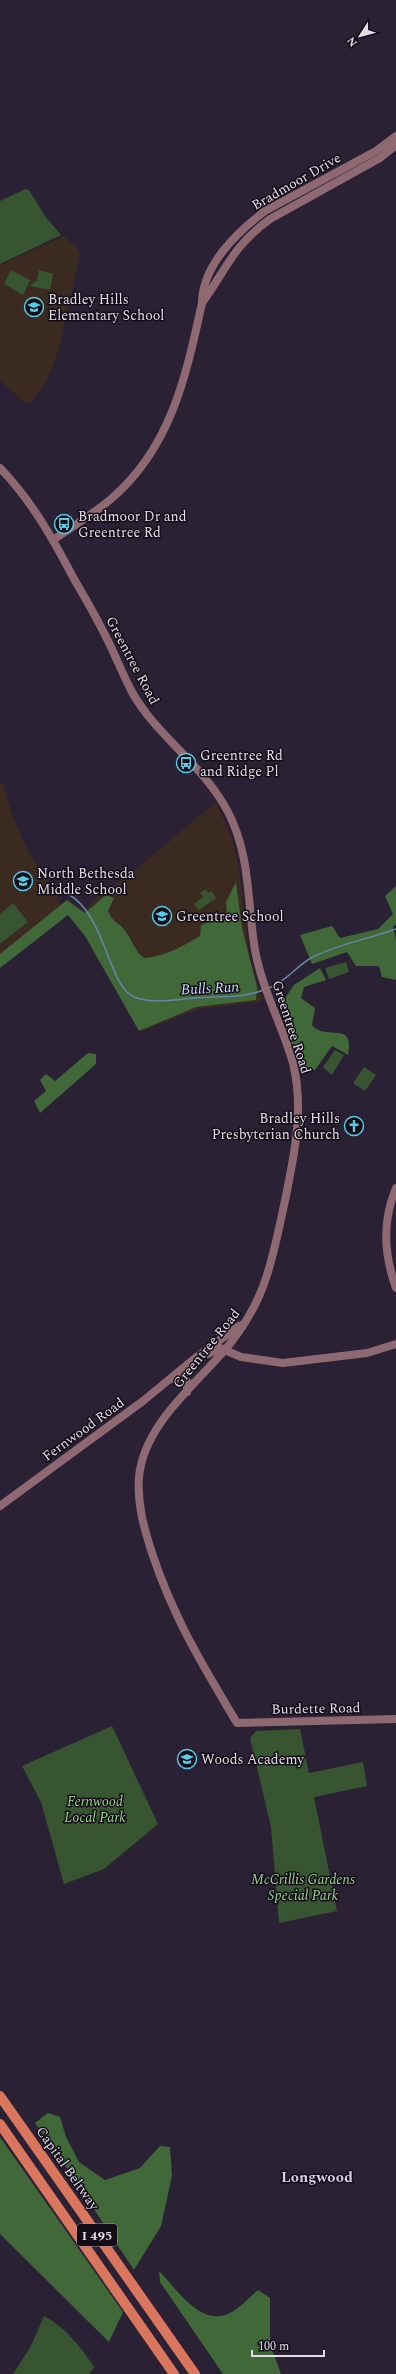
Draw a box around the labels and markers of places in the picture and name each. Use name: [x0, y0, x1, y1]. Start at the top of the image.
place label: Bradley Hills Elementary School: [48, 289, 164, 326]
school or university icon: Bradley Hills Elementary School: [23, 296, 45, 318]
place label: Bradmoor Dr and Greentree Rd: [78, 506, 187, 543]
bus stop icon: Bradmoor Dr and Greentree Rd: [53, 513, 75, 535]
place label: Greentree Rd and Ridge Pl: [200, 745, 283, 782]
bus stop icon: Greentree Rd and Ridge Pl: [175, 752, 197, 774]
place label: North Bethesda Middle School: [37, 863, 135, 900]
school or university icon: North Bethesda Middle School: [12, 870, 34, 892]
school or university icon: Greentree School: [151, 905, 173, 927]
place label: Greentree School: [176, 906, 284, 927]
place label: Bradley Hills Presbyterian Church: [212, 1108, 340, 1145]
church icon: Bradley Hills Presbyterian Church: [343, 1115, 365, 1137]
school or university icon: Woods Academy: [176, 1748, 198, 1770]
place label: Woods Academy: [201, 1749, 305, 1770]

